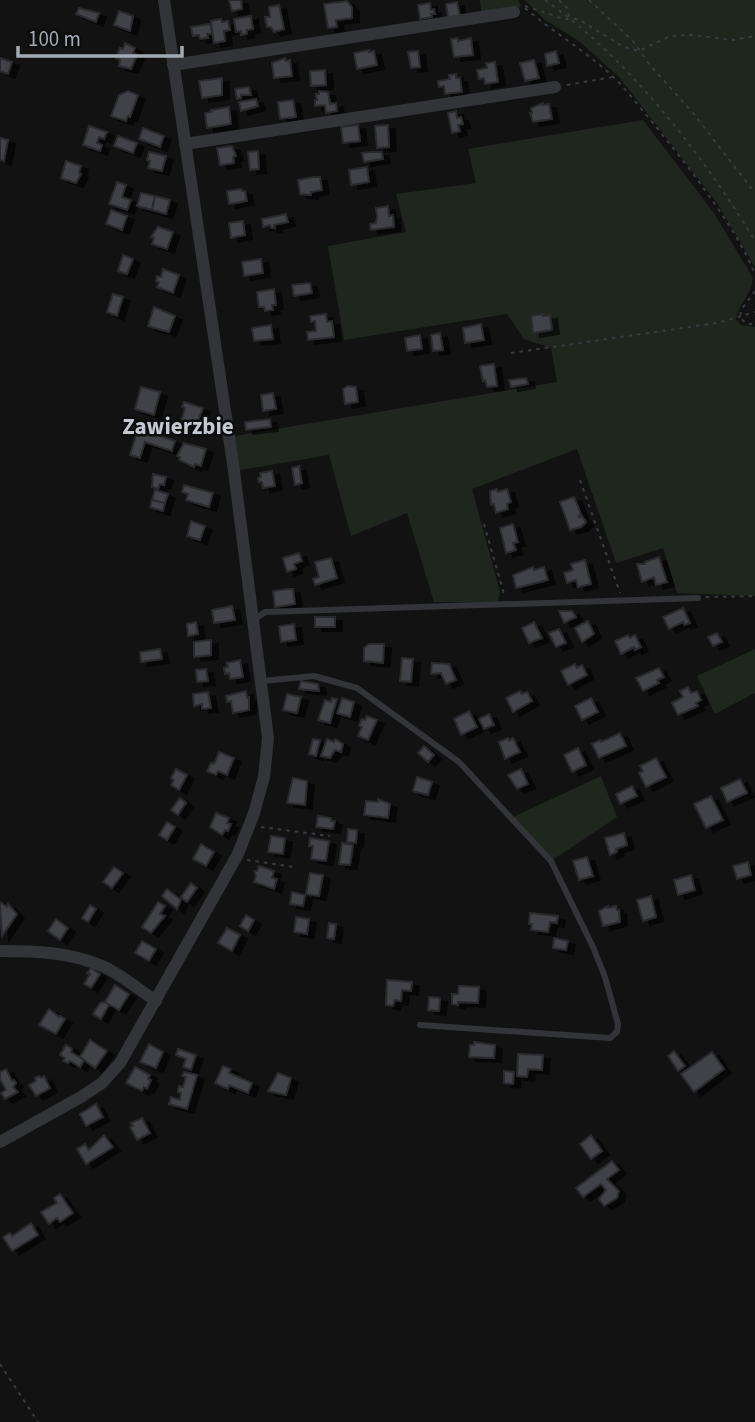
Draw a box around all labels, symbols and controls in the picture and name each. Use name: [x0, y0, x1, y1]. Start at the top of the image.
scale bar: [18, 14, 182, 58]
text: 100 m: [28, 24, 81, 54]
district label: Zawierzbie: [122, 410, 234, 443]

